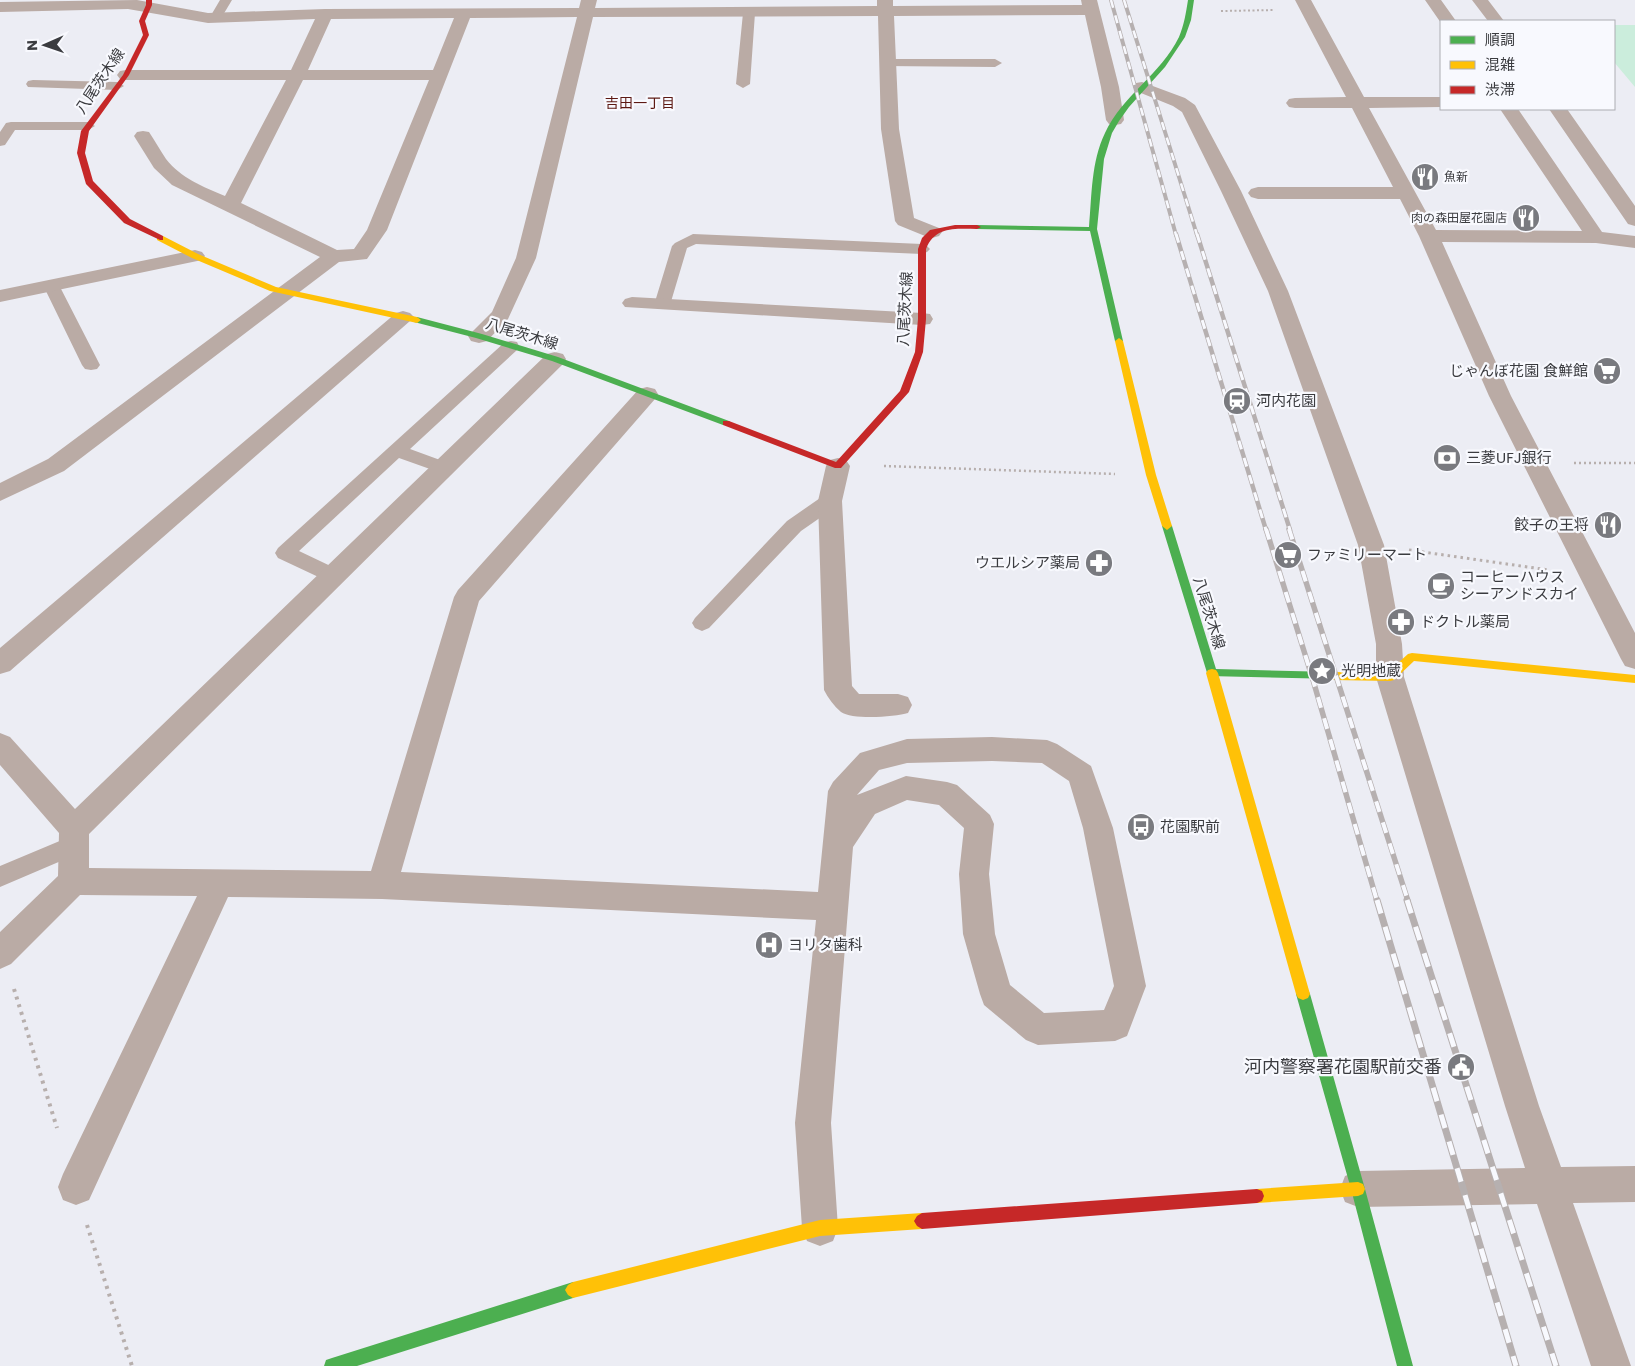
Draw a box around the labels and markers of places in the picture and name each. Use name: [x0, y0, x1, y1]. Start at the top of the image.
restaurant icon: 魚新: [1410, 162, 1440, 192]
place label: 魚新: [1444, 168, 1468, 185]
restaurant icon: 肉の森田屋花園店: [1511, 203, 1541, 233]
place label: 肉の森田屋花園店: [1411, 209, 1507, 226]
supermarket icon: じゃんぼ花園 食鮮館: [1592, 356, 1622, 386]
place label: じゃんぼ花園 食鮮館: [1449, 360, 1588, 381]
station icon: 河内花園: [1222, 386, 1252, 416]
place label: 河内花園: [1256, 390, 1316, 411]
bank icon: 三菱UFJ銀行: [1432, 443, 1462, 473]
place label: 三菱UFJ銀行: [1466, 447, 1552, 468]
restaurant icon: 餃子の王将: [1593, 510, 1623, 540]
place label: 餃子の王将: [1514, 514, 1589, 535]
supermarket icon: ファミリーマート: [1273, 540, 1303, 570]
place label: ファミリーマート: [1307, 544, 1427, 565]
pharmacy icon: ウエルシア薬局: [1084, 548, 1114, 578]
place label: ウエルシア薬局: [975, 552, 1080, 573]
place label: コーヒーハウス シーアンドスカイ: [1460, 566, 1579, 604]
cafe icon: コーヒーハウス シーアンドスカイ: [1426, 571, 1456, 601]
pharmacy icon: ドクトル薬局: [1386, 607, 1416, 637]
place label: ドクトル薬局: [1420, 611, 1510, 632]
place icon: 光明地蔵: [1307, 656, 1337, 686]
place label: 光明地蔵: [1341, 660, 1401, 681]
bus stop icon: 花園駅前: [1126, 812, 1156, 842]
place label: 花園駅前: [1160, 816, 1220, 837]
hospital icon: ヨリタ歯科: [754, 930, 784, 960]
place label: ヨリタ歯科: [788, 934, 863, 955]
public building icon: 河内警察署花園駅前交番: [1446, 1052, 1476, 1082]
place label: 河内警察署花園駅前交番: [1244, 1054, 1442, 1079]

